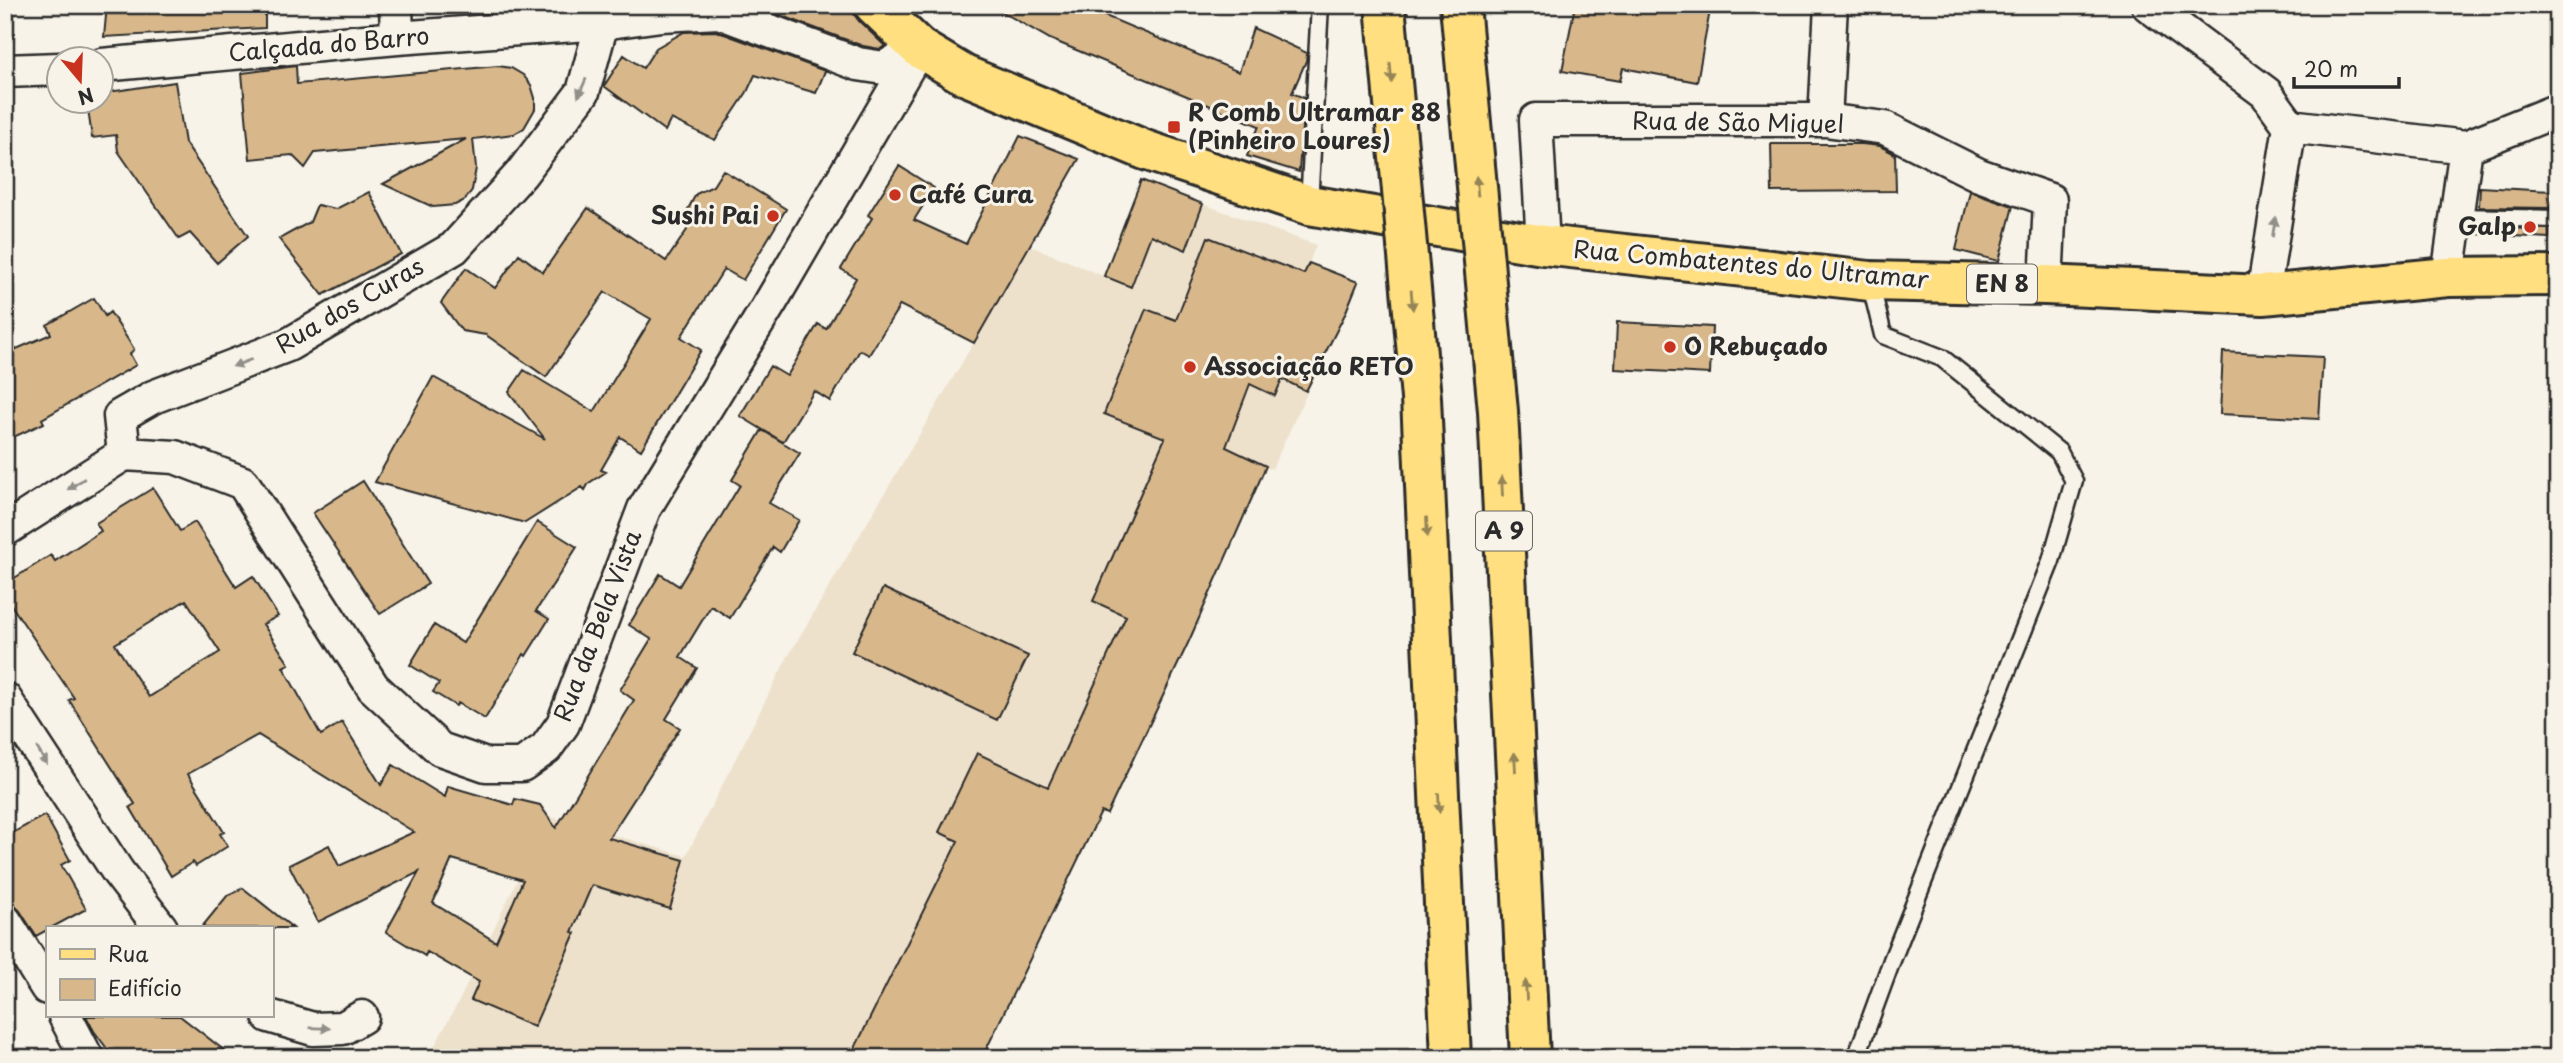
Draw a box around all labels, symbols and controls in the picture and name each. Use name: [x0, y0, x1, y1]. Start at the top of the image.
street label: Calçada do Barro: [227, 16, 431, 70]
north arrow: [46, 46, 116, 116]
scale bar: [2294, 46, 2398, 90]
text: 20 m: [2304, 52, 2358, 84]
one-way arrow: [1386, 62, 1397, 84]
one-way arrow: [577, 78, 588, 99]
text: N: [74, 81, 98, 113]
place label: R Comb Ultramar 88 (Pinheiro Loures): [1188, 93, 1441, 157]
street label: Rua de São Miguel: [1632, 101, 1844, 141]
marker: R Comb Ultramar 88 (Pinheiro Loures): [1166, 119, 1182, 135]
place label: Café Cura: [909, 175, 1034, 211]
one-way arrow: [1471, 175, 1482, 197]
marker: Café Cura: [887, 187, 903, 203]
place label: Sushi Pai: [651, 196, 759, 232]
place label: Galp: [2458, 207, 2516, 243]
marker: Sushi Pai: [765, 208, 781, 224]
one-way arrow: [2269, 216, 2280, 238]
marker: Galp: [2522, 219, 2538, 235]
street label: Rua Combatentes do Ultramar: [1572, 230, 1931, 296]
street label: Rua dos Curas: [268, 247, 430, 361]
road number: EN 8: [1967, 264, 2037, 304]
one-way arrow: [1407, 289, 1418, 311]
place label: O Rebuçado: [1684, 327, 1828, 363]
marker: O Rebuçado: [1662, 339, 1678, 355]
place label: Associação RETO: [1204, 347, 1414, 383]
one-way arrow: [231, 358, 252, 369]
marker: Associação RETO: [1182, 359, 1198, 375]
one-way arrow: [1496, 475, 1507, 497]
one-way arrow: [66, 478, 86, 491]
road number: A 9: [1476, 512, 1532, 551]
one-way arrow: [1421, 516, 1432, 538]
street label: Rua da Bela Vista: [543, 524, 649, 726]
one-way arrow: [36, 746, 49, 766]
one-way arrow: [1510, 751, 1521, 773]
one-way arrow: [1434, 792, 1445, 814]
legend: [46, 926, 273, 1018]
text: Rua: [108, 937, 149, 969]
text: Edifício: [108, 971, 182, 1003]
one-way arrow: [1521, 978, 1532, 1000]
one-way arrow: [309, 1022, 331, 1033]

